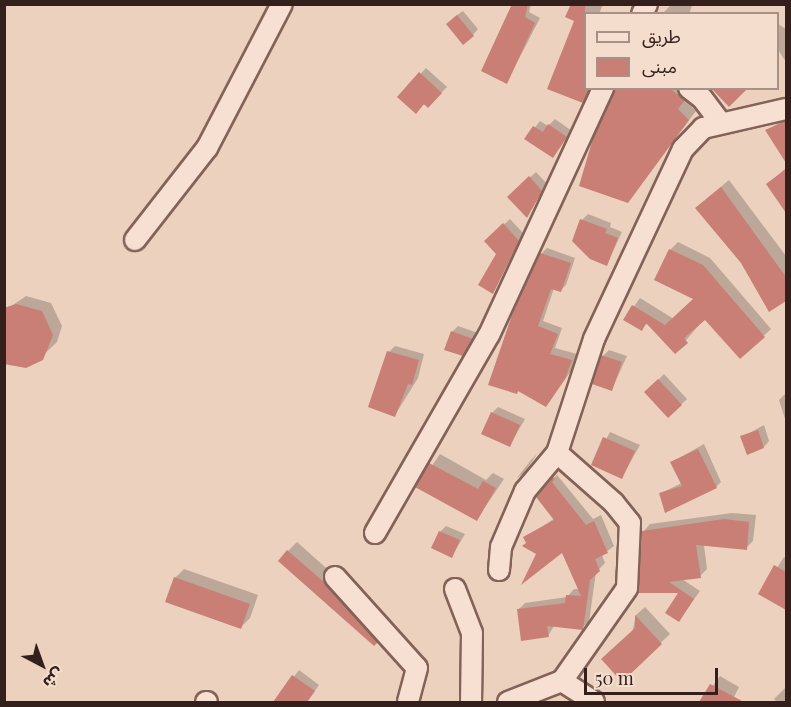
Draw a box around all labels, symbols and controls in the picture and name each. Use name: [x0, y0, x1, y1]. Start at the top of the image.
legend: [584, 12, 779, 90]
text: طريق: [642, 24, 681, 48]
text: مبنى: [642, 54, 677, 78]
north arrow: [12, 635, 72, 695]
scale bar: [587, 656, 720, 694]
text: ش: [39, 664, 69, 694]
text: 50 m: [595, 666, 634, 690]

